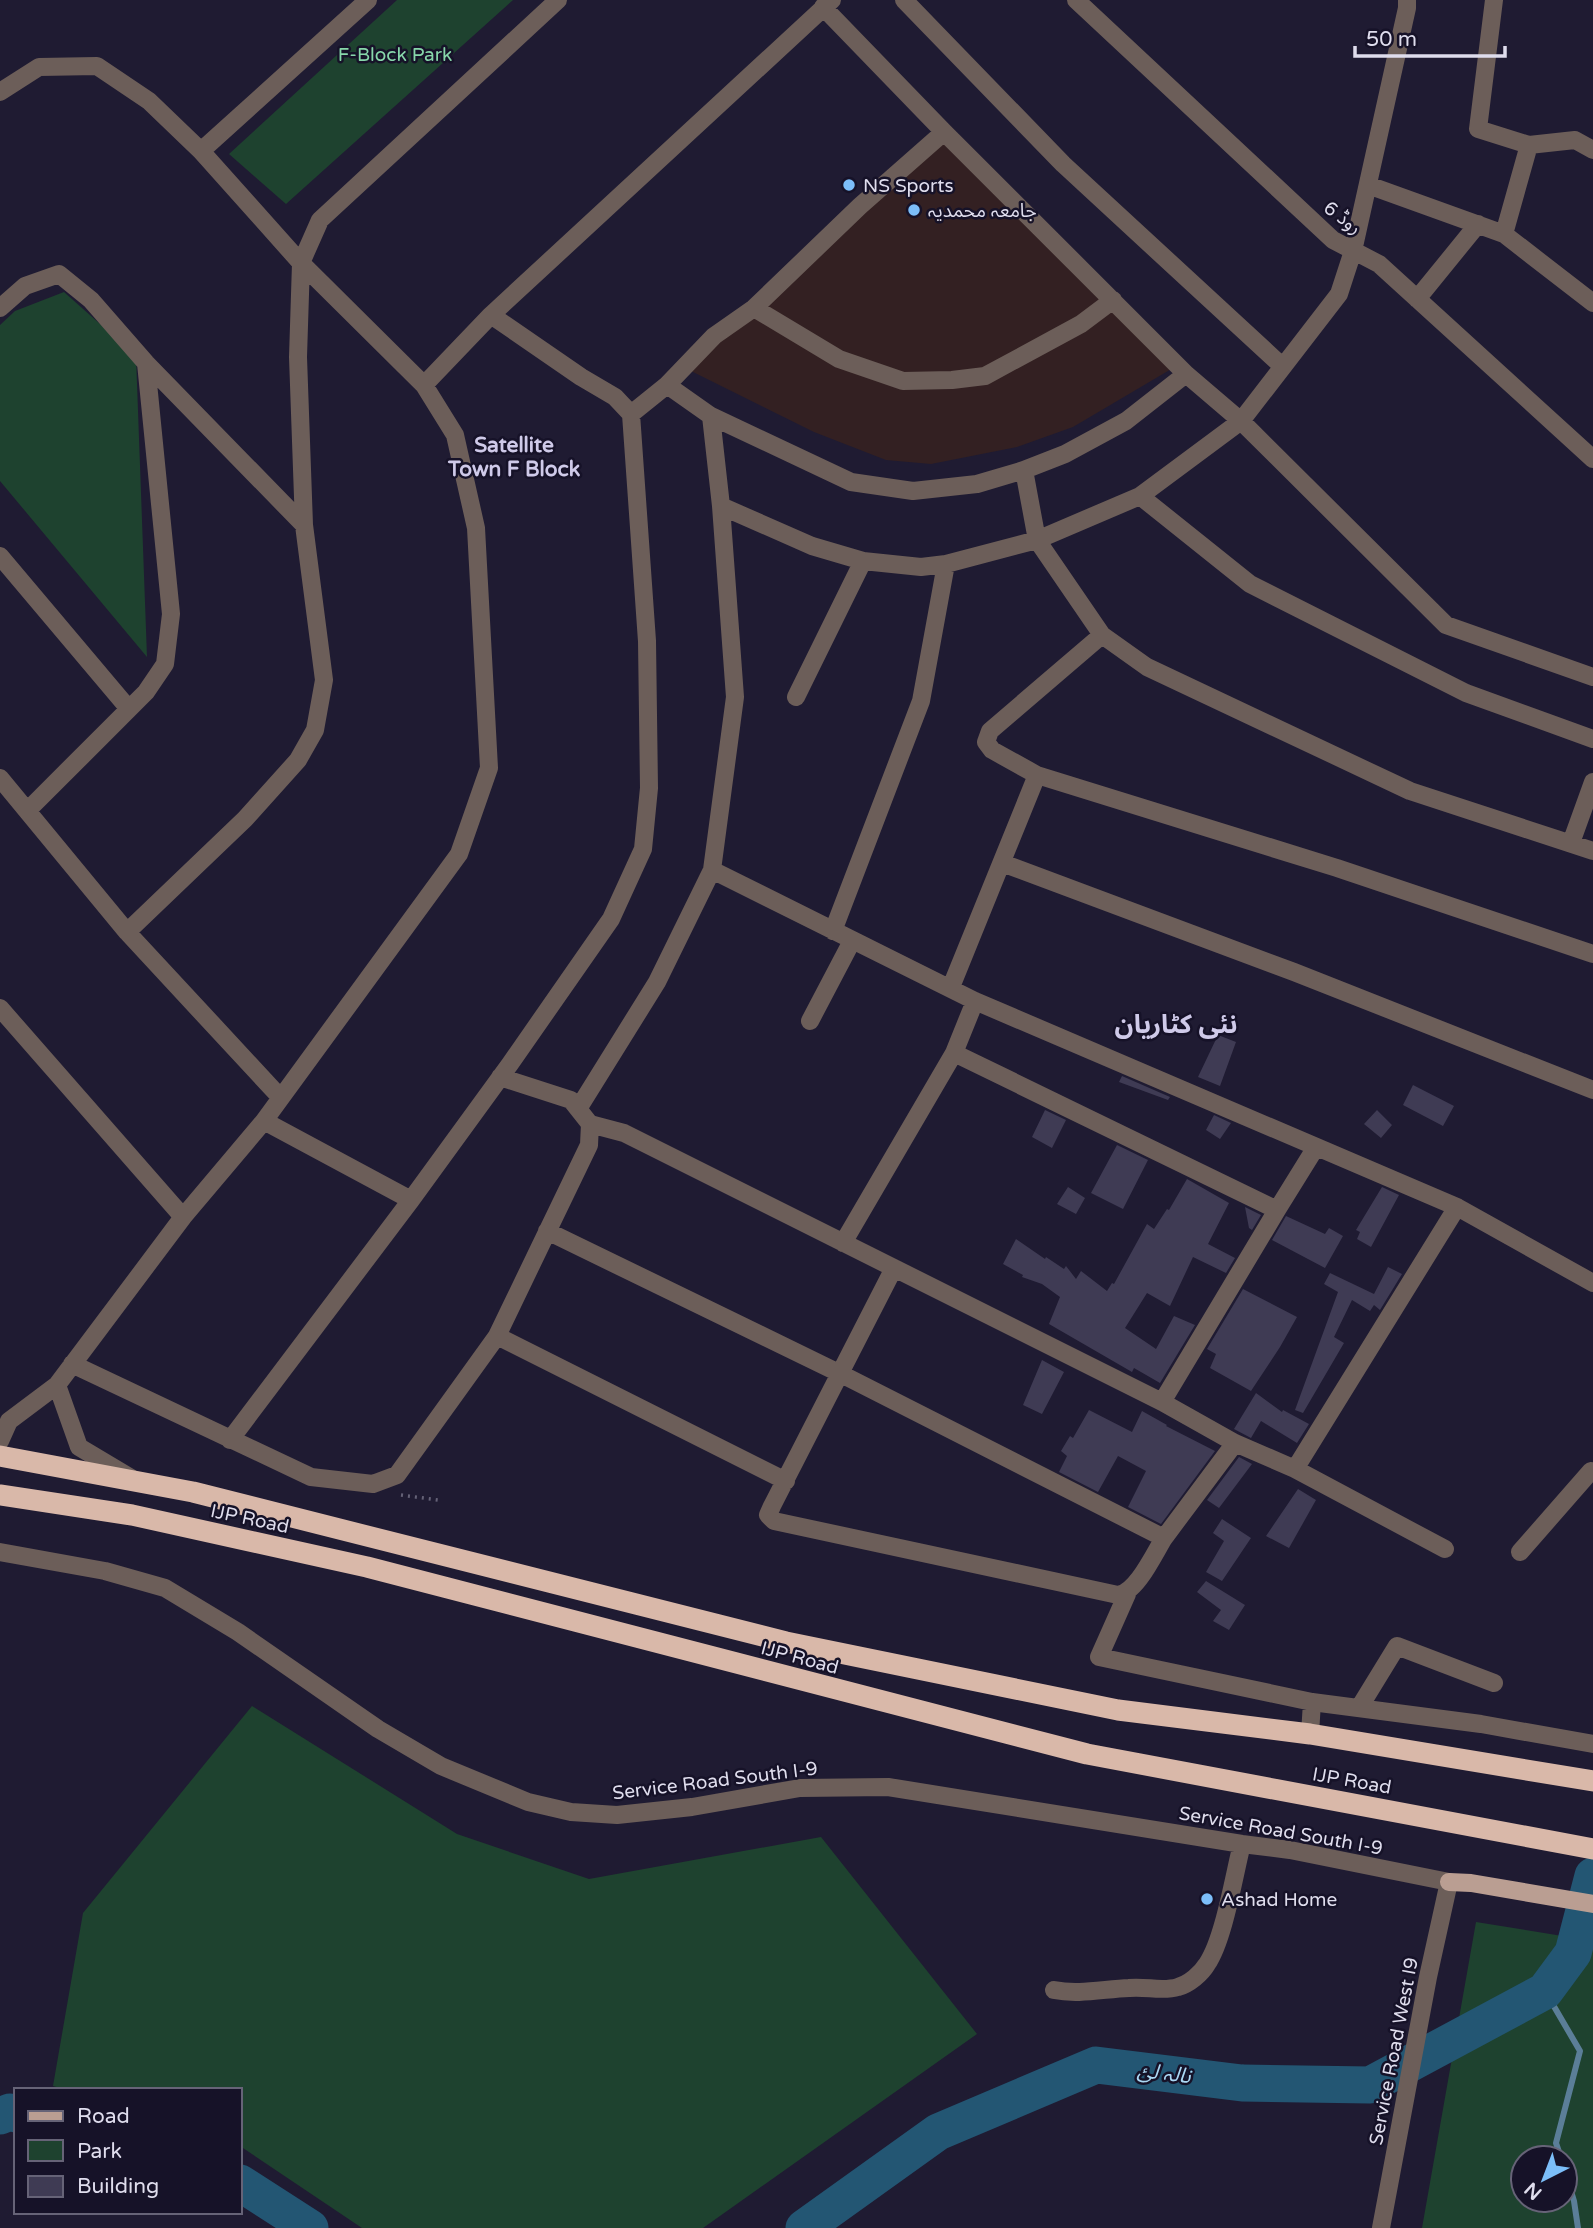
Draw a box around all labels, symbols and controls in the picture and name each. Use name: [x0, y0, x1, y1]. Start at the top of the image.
scale bar: [1355, 14, 1506, 58]
text: 50 m: [1366, 27, 1417, 52]
park label: F-Block Park: [338, 44, 452, 66]
place label: NS Sports: [863, 175, 954, 197]
marker: NS Sports: [841, 177, 857, 193]
street label: روڈ 6: [1319, 197, 1366, 239]
place label: جامعہ محمدیہ: [928, 200, 1037, 222]
marker: جامعہ محمدیہ: [906, 202, 922, 218]
district label: Satellite Town F Block: [447, 433, 581, 482]
district label: نئی کٹاریان: [1114, 1009, 1238, 1040]
street label: IJP Road: [209, 1500, 291, 1538]
street label: IJP Road: [758, 1637, 841, 1679]
street label: Service Road South I-9: [611, 1757, 819, 1805]
street label: IJP Road: [1311, 1763, 1393, 1799]
street label: Service Road South I-9: [1177, 1802, 1385, 1860]
place label: Ashad Home: [1221, 1889, 1337, 1911]
marker: Ashad Home: [1199, 1891, 1215, 1907]
street label: Service Road West I9: [1365, 1956, 1423, 2147]
water label: نالہ لئ: [1136, 2058, 1194, 2089]
legend: [14, 2088, 242, 2214]
text: Road: [77, 2104, 130, 2129]
text: Park: [77, 2139, 122, 2164]
north arrow: [1509, 2144, 1579, 2214]
text: Building: [77, 2174, 159, 2199]
text: N: [1520, 2178, 1546, 2204]

